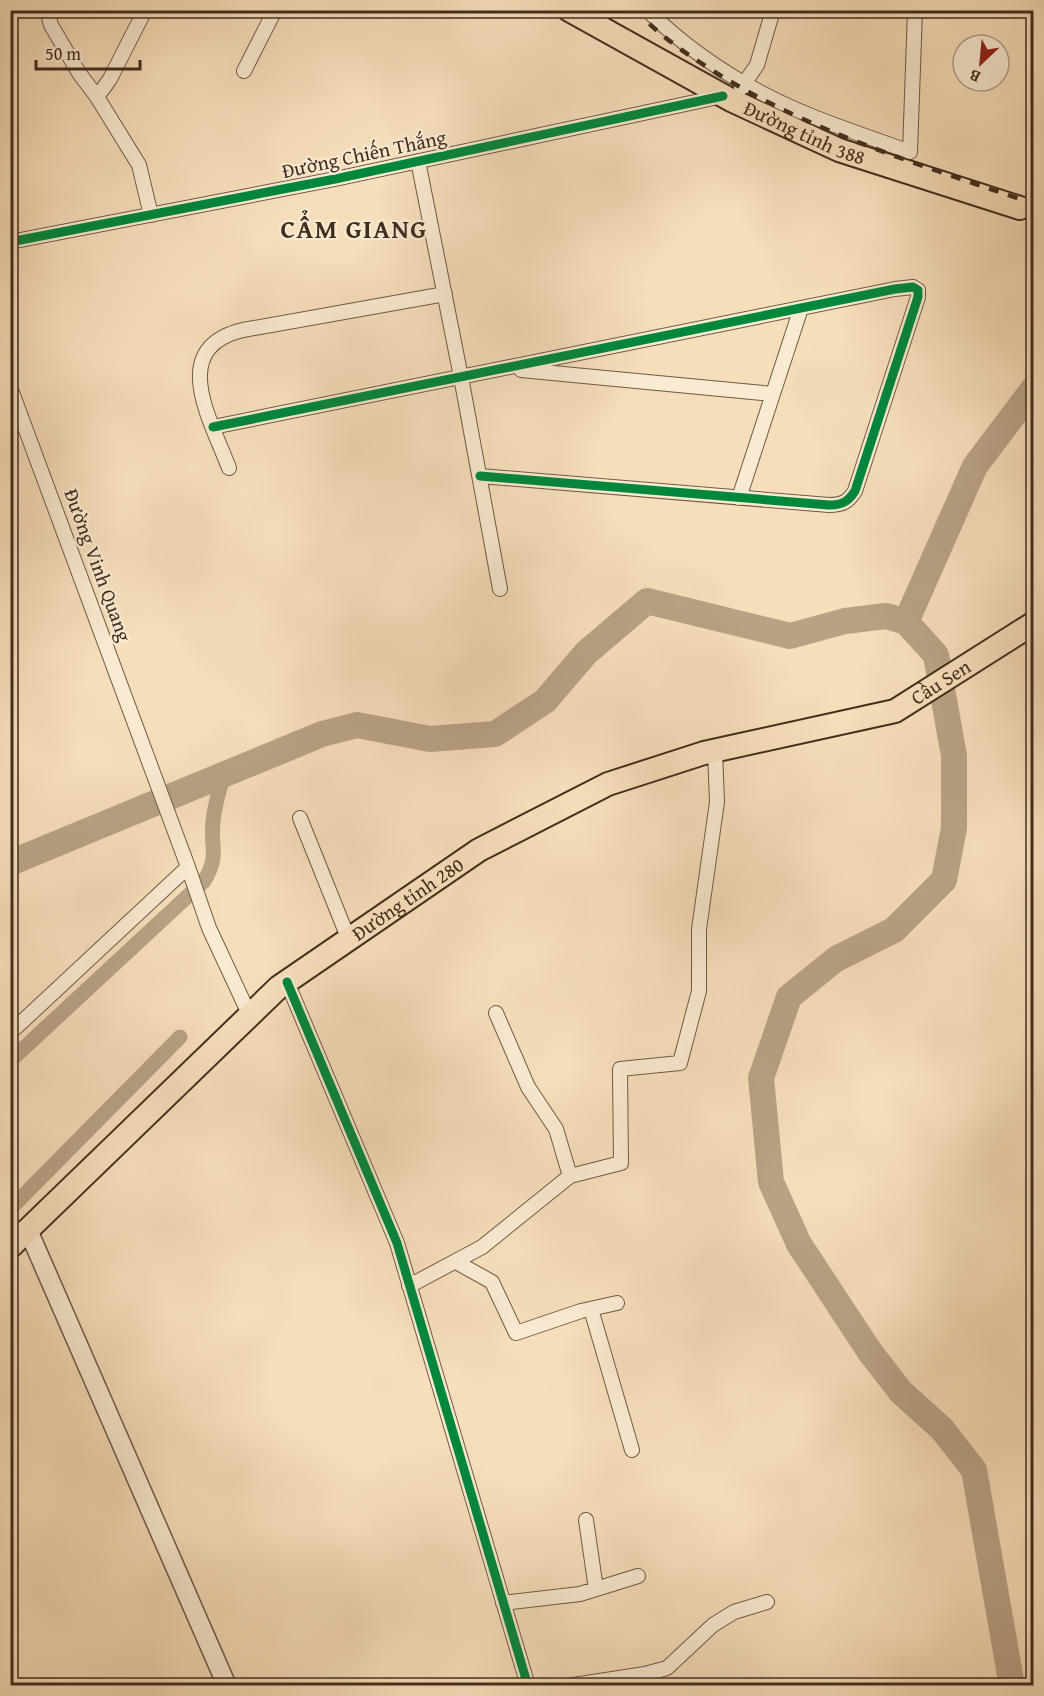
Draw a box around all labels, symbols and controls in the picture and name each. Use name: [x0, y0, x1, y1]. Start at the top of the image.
scale bar: [36, 33, 140, 71]
north arrow: [951, 33, 1011, 93]
text: 50 m: [45, 40, 81, 67]
text: B: [965, 63, 984, 89]
street label: Đường tỉnh 388: [739, 93, 869, 171]
street label: Đường Chiến Thắng: [279, 122, 449, 185]
district label: CẨM GIANG: [280, 209, 428, 248]
street label: Đường Vinh Quang: [57, 484, 140, 645]
street label: Cầu Sen: [905, 652, 976, 712]
street label: Đường tỉnh 280: [345, 850, 469, 947]

